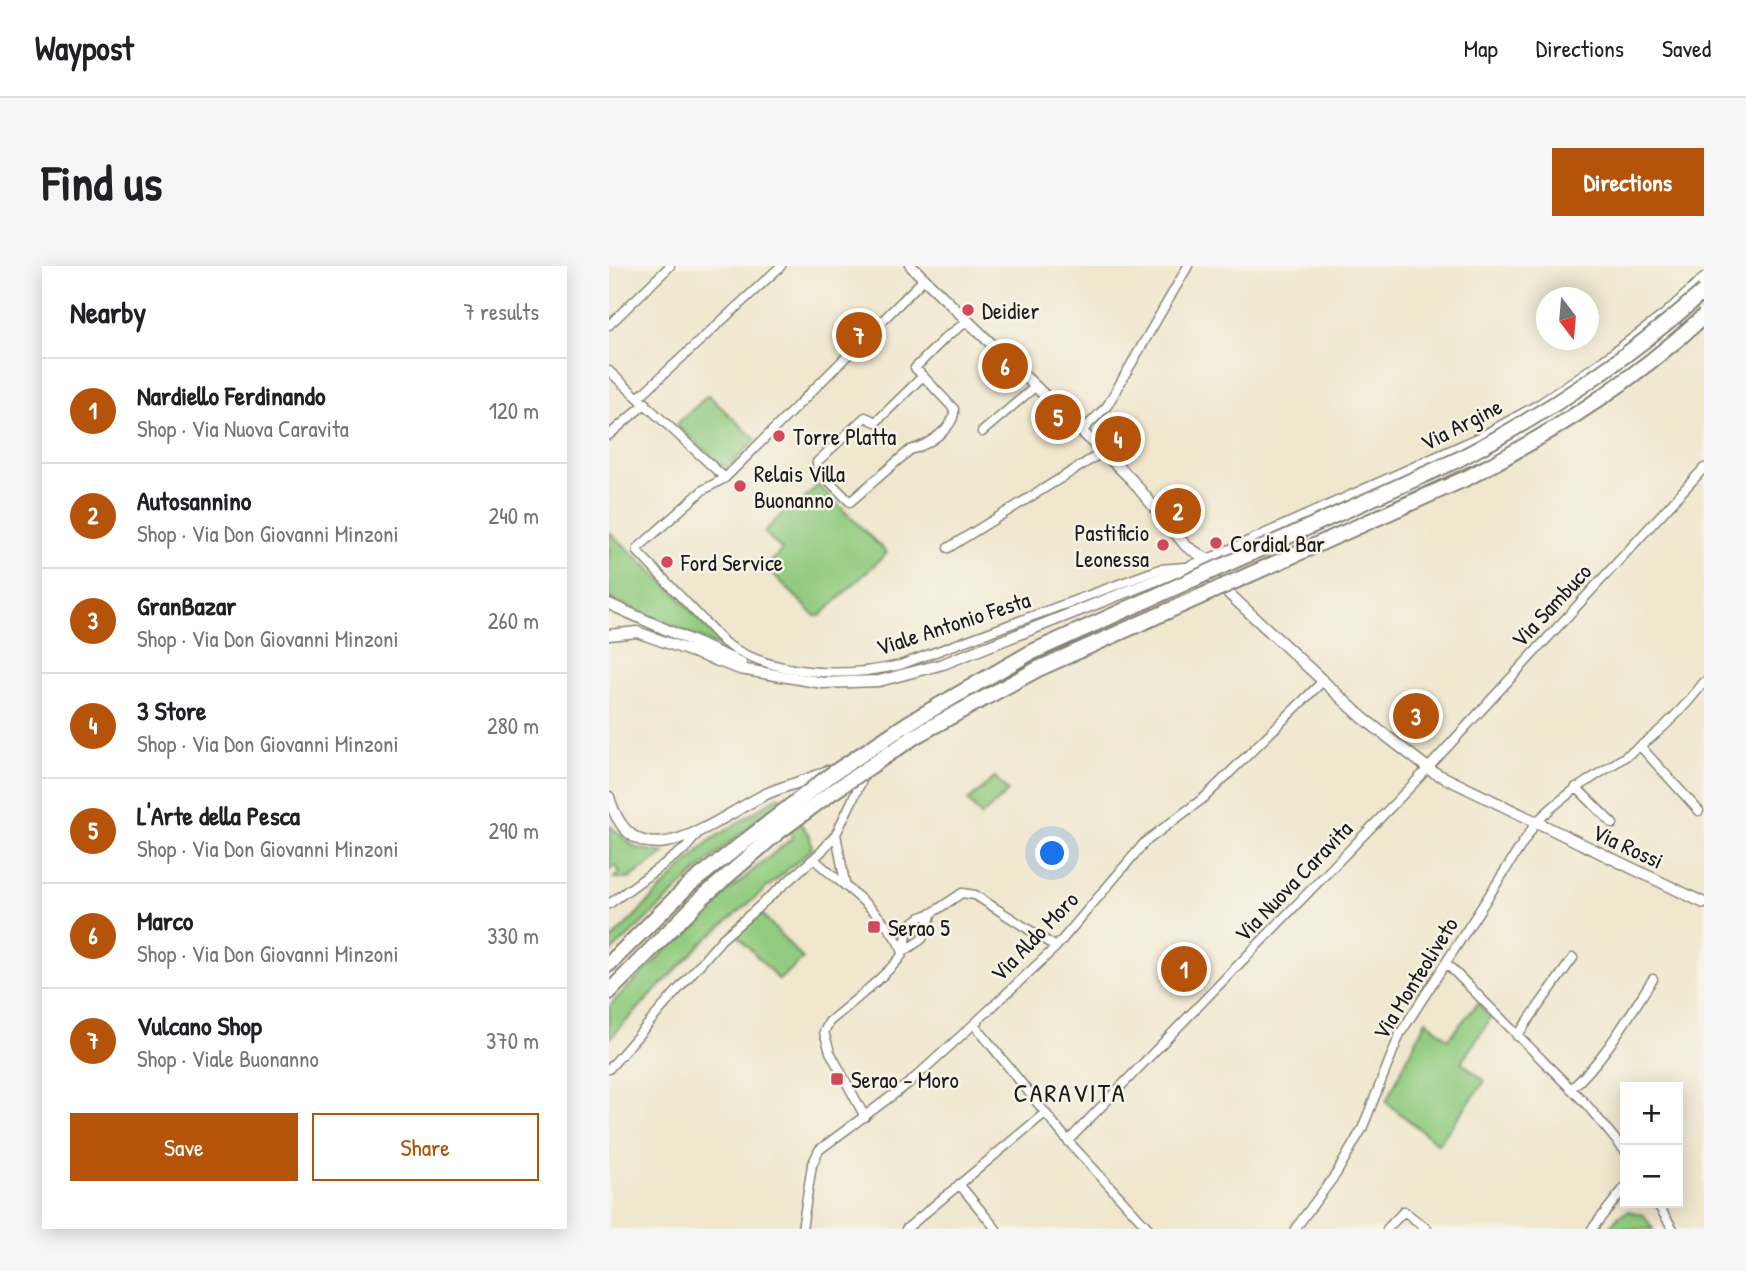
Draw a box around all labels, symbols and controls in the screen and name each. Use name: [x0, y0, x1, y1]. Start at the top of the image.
text: Waypost: [35, 26, 134, 70]
text: Map: [1464, 32, 1498, 64]
text: Directions: [1536, 32, 1624, 64]
text: Saved: [1662, 32, 1711, 64]
button: Directions: [1552, 148, 1704, 216]
text: Find us: [42, 149, 162, 215]
north arrow: [1536, 287, 1599, 350]
text: Nearby: [70, 292, 146, 332]
place label: Deidier: [982, 295, 1040, 326]
text: 7 results: [463, 296, 539, 327]
marker: Deidier: [960, 302, 976, 318]
pin: 7: [836, 309, 882, 361]
pin: 6: [982, 340, 1028, 392]
text: Nardiello Ferdinando: [137, 378, 325, 413]
street label: Via Argine: [1415, 390, 1507, 458]
pin: 5: [1035, 391, 1081, 443]
text: 1: [89, 395, 97, 426]
text: 120 m: [489, 395, 539, 426]
text: Shop · Via Nuova Caravita: [137, 413, 349, 444]
pin: 4: [1095, 413, 1141, 465]
place label: Torre Platta: [793, 421, 896, 452]
marker: Torre Platta: [771, 428, 787, 444]
place label: Relais Villa Buonanno: [754, 458, 845, 515]
marker: Relais Villa Buonanno: [732, 478, 748, 494]
text: Autosannino: [137, 483, 251, 518]
pin: 2: [1155, 485, 1201, 537]
text: 2: [88, 500, 98, 531]
text: 240 m: [488, 500, 539, 531]
place label: Pastificio Leonessa: [1074, 517, 1149, 574]
text: Shop · Via Don Giovanni Minzoni: [137, 518, 399, 549]
place label: Cordial Bar: [1230, 528, 1325, 559]
marker: Cordial Bar: [1208, 535, 1224, 551]
marker: Pastificio Leonessa: [1155, 537, 1171, 553]
place label: Ford Service: [680, 547, 783, 578]
marker: Ford Service: [659, 554, 675, 570]
street label: Via Sambuco: [1504, 556, 1598, 654]
street label: Viale Antonio Festa: [872, 584, 1034, 662]
text: GranBazar: [137, 588, 236, 623]
text: 3: [88, 605, 98, 636]
text: 260 m: [488, 605, 539, 636]
text: Shop · Via Don Giovanni Minzoni: [137, 623, 399, 654]
pin: 3: [1393, 690, 1439, 742]
text: 3 Store: [137, 693, 206, 728]
text: 4: [89, 710, 97, 741]
text: 280 m: [487, 710, 539, 741]
text: Shop · Via Don Giovanni Minzoni: [137, 728, 399, 759]
text: L'Arte della Pesca: [137, 798, 300, 833]
street label: Via Nuova Caravita: [1227, 814, 1359, 948]
text: 5: [88, 815, 98, 846]
text: 290 m: [489, 815, 539, 846]
street label: Via Rossi: [1587, 816, 1669, 876]
text: Shop · Via Don Giovanni Minzoni: [137, 833, 399, 864]
your location: [1035, 836, 1069, 870]
street label: Via Aldo Moro: [983, 884, 1085, 988]
text: Marco: [137, 903, 193, 938]
street label: Via Monteoliveto: [1365, 911, 1465, 1045]
place label: Serao 5: [888, 912, 950, 943]
marker: Serao 5: [866, 919, 882, 935]
text: 6: [88, 920, 98, 951]
text: 330 m: [487, 920, 539, 951]
text: Shop · Via Don Giovanni Minzoni: [137, 938, 399, 969]
pin: 1: [1161, 943, 1207, 995]
text: Vulcano Shop: [137, 1008, 262, 1043]
text: 7: [87, 1025, 99, 1056]
text: 370 m: [486, 1025, 539, 1056]
text: Shop · Viale Buonanno: [137, 1043, 319, 1074]
place label: Serao - Moro: [851, 1064, 959, 1095]
marker: Serao - Moro: [829, 1071, 845, 1087]
district label: CARAVITA: [1013, 1075, 1127, 1110]
map controls: [1620, 1082, 1683, 1208]
button: +: [1620, 1082, 1683, 1145]
button: Save: [70, 1113, 298, 1181]
button: Share: [312, 1113, 539, 1181]
button: −: [1620, 1145, 1683, 1208]

